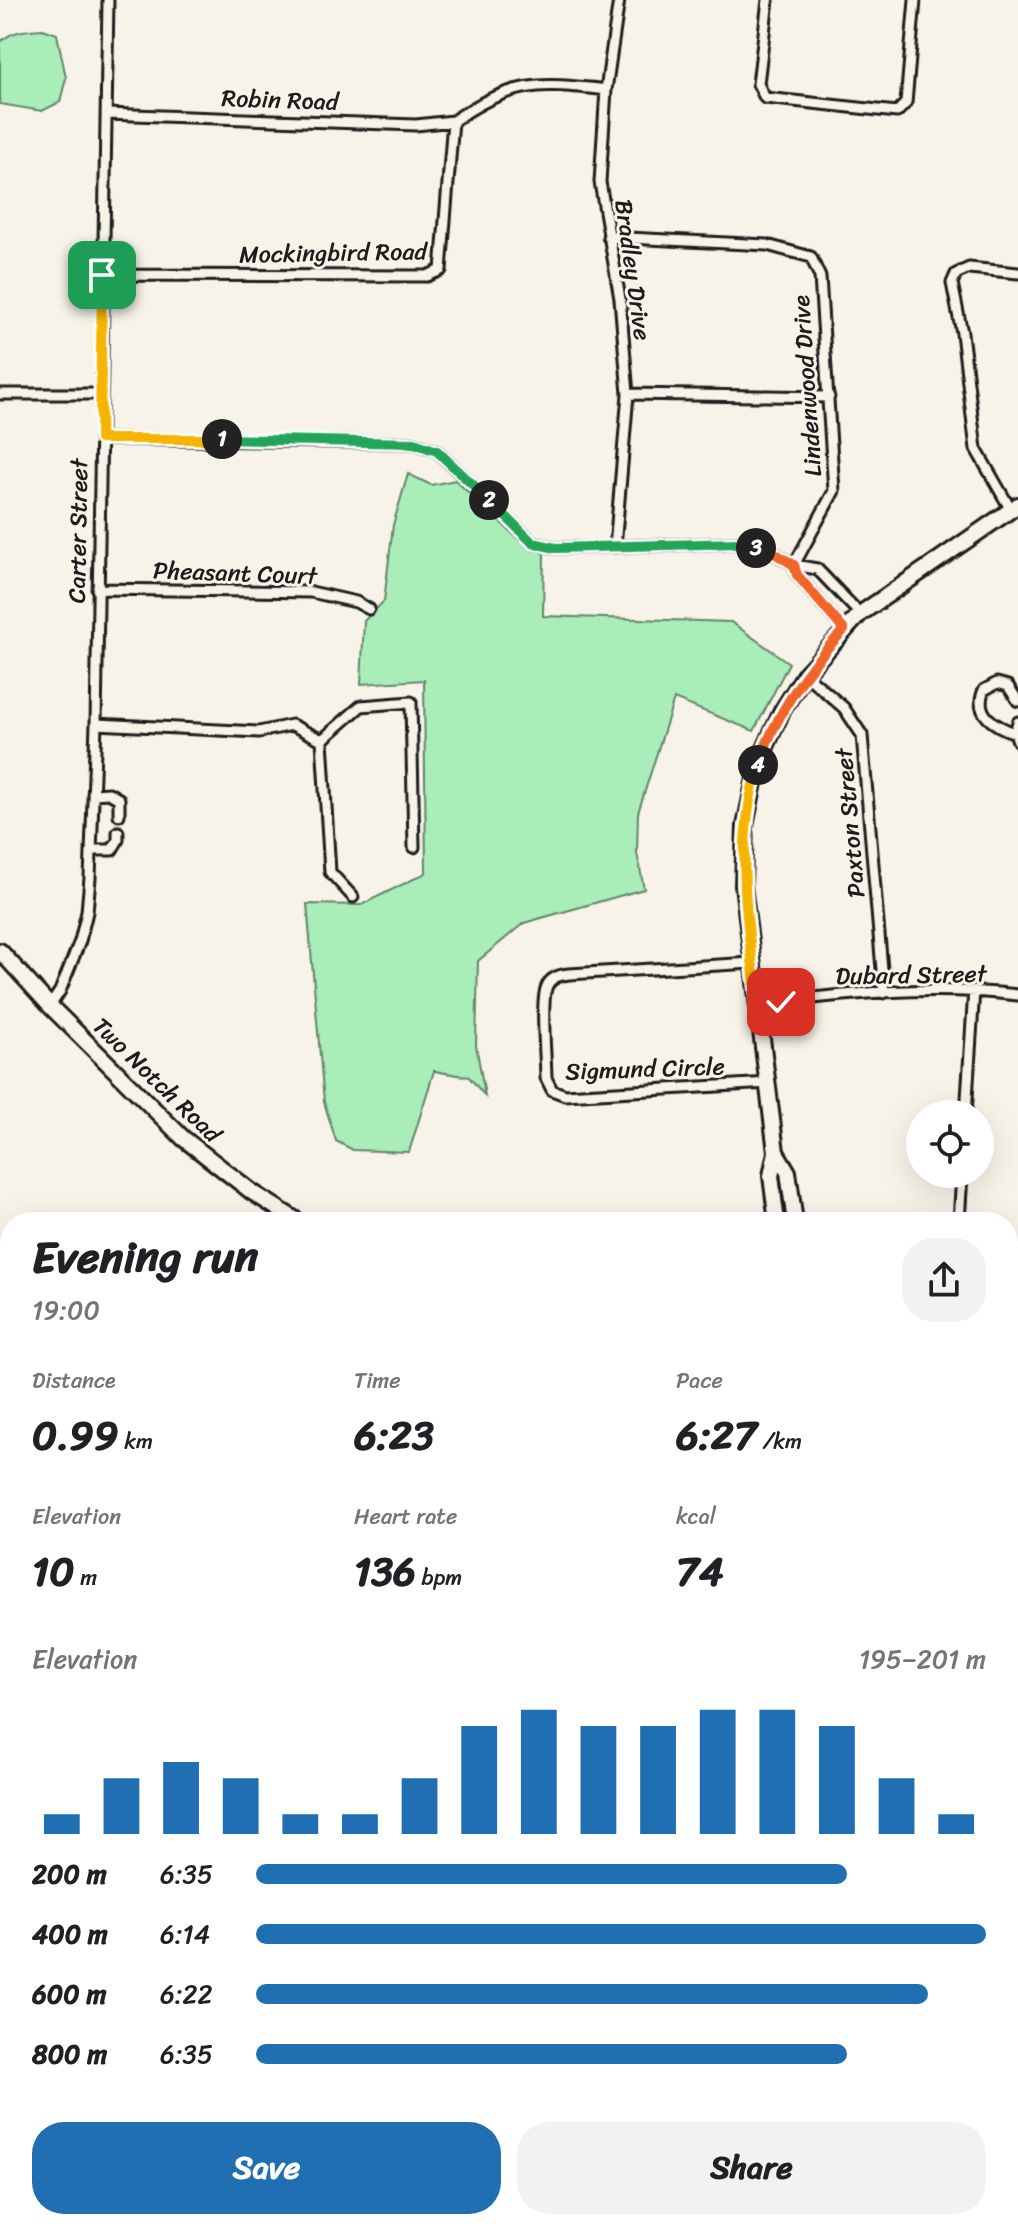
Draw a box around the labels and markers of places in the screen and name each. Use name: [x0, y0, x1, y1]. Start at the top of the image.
pin: [68, 241, 136, 309]
pin: 1: [202, 419, 242, 459]
pin: 2: [469, 480, 509, 520]
pin: 3: [736, 528, 776, 568]
pin: 4: [738, 745, 778, 785]
pin: [747, 968, 815, 1036]

